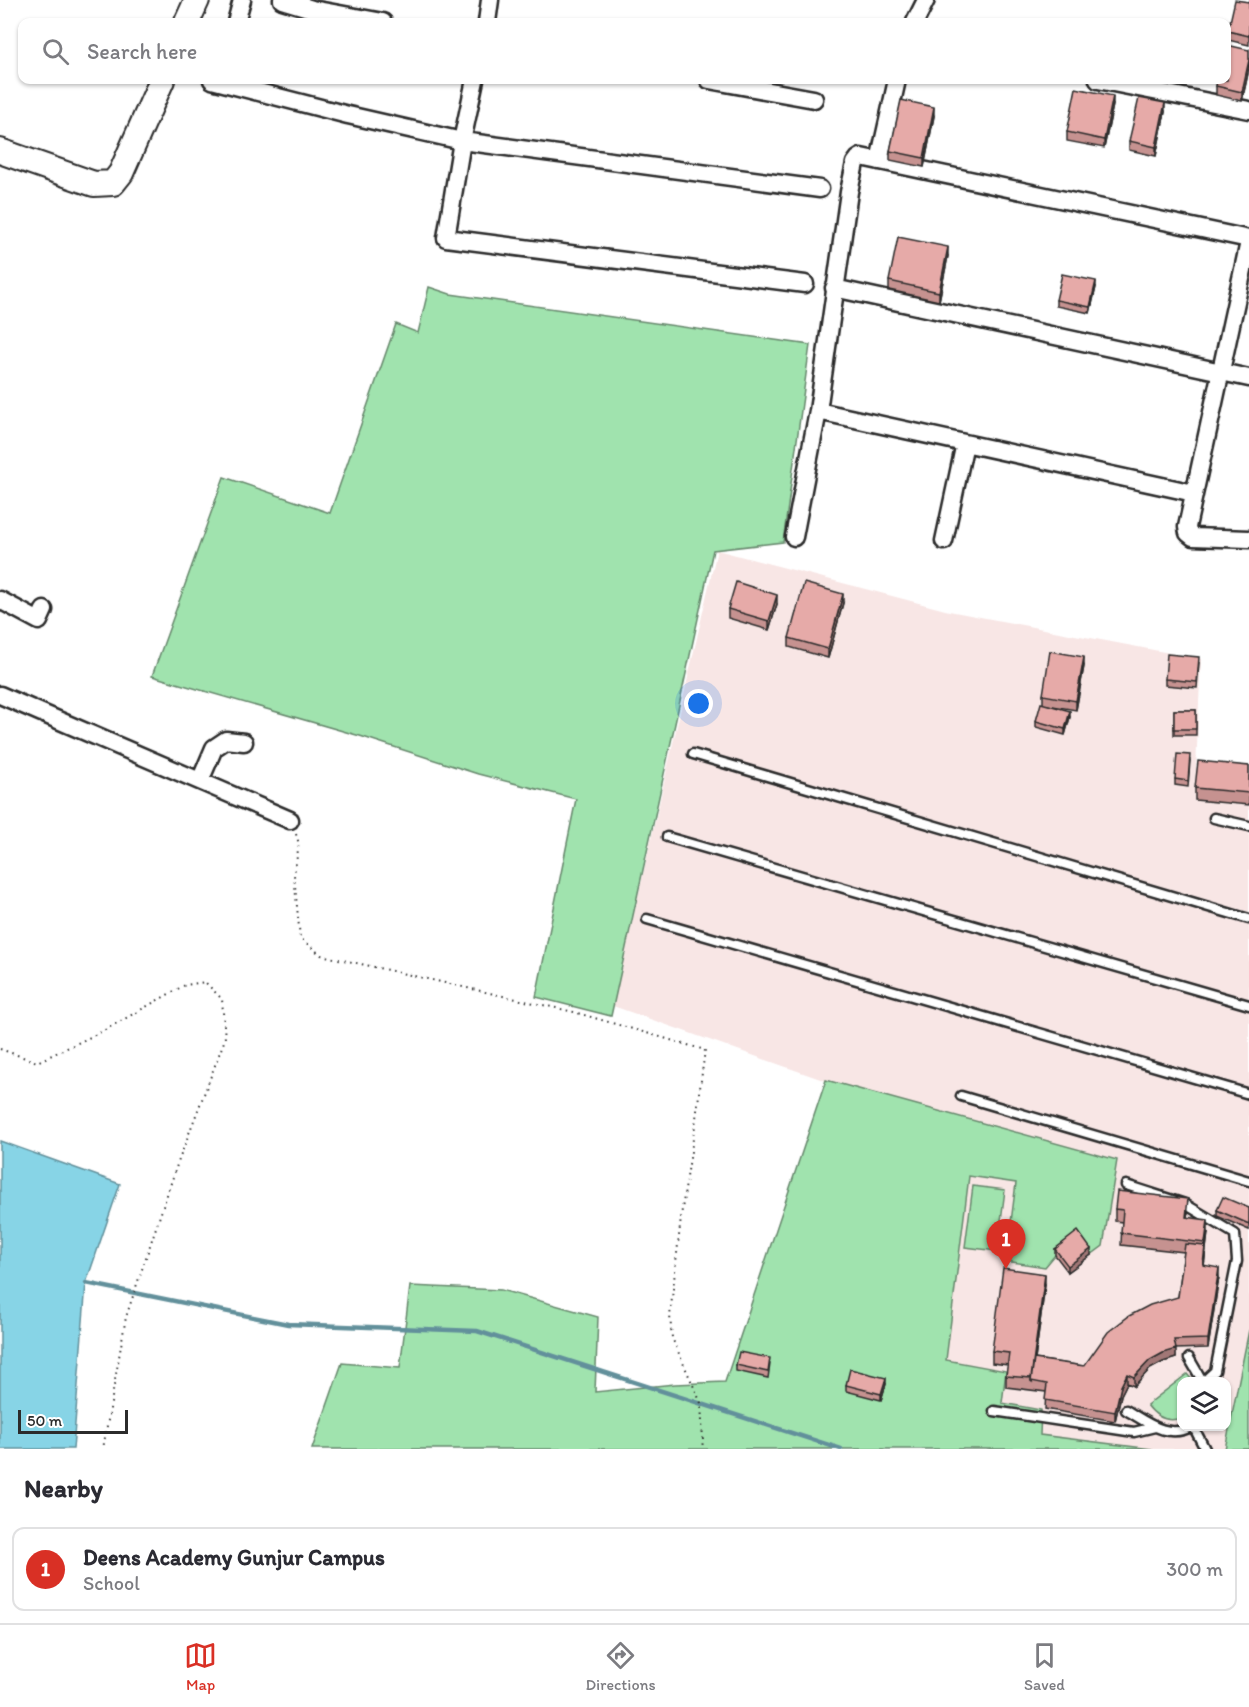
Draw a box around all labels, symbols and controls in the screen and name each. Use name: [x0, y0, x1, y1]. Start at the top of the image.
search box: [18, 18, 1231, 84]
icon: search: [39, 35, 72, 68]
text: Search here: [87, 38, 197, 65]
your location: [684, 689, 713, 718]
pin: 1: [986, 1220, 1026, 1269]
map controls: [1177, 1377, 1231, 1431]
button: layers: [1177, 1377, 1231, 1431]
scale bar: [18, 1407, 128, 1434]
text: 50 m: [27, 1411, 62, 1430]
text: Nearby: [24, 1472, 103, 1504]
text: Deens Academy Gunjur Campus: [83, 1544, 385, 1571]
text: 1: [41, 1557, 50, 1581]
text: 300 m: [1166, 1557, 1223, 1581]
text: School: [83, 1571, 140, 1595]
tab: Map: [184, 1639, 217, 1694]
tab: Directions: [585, 1639, 656, 1694]
tab: Saved: [1024, 1639, 1065, 1694]

